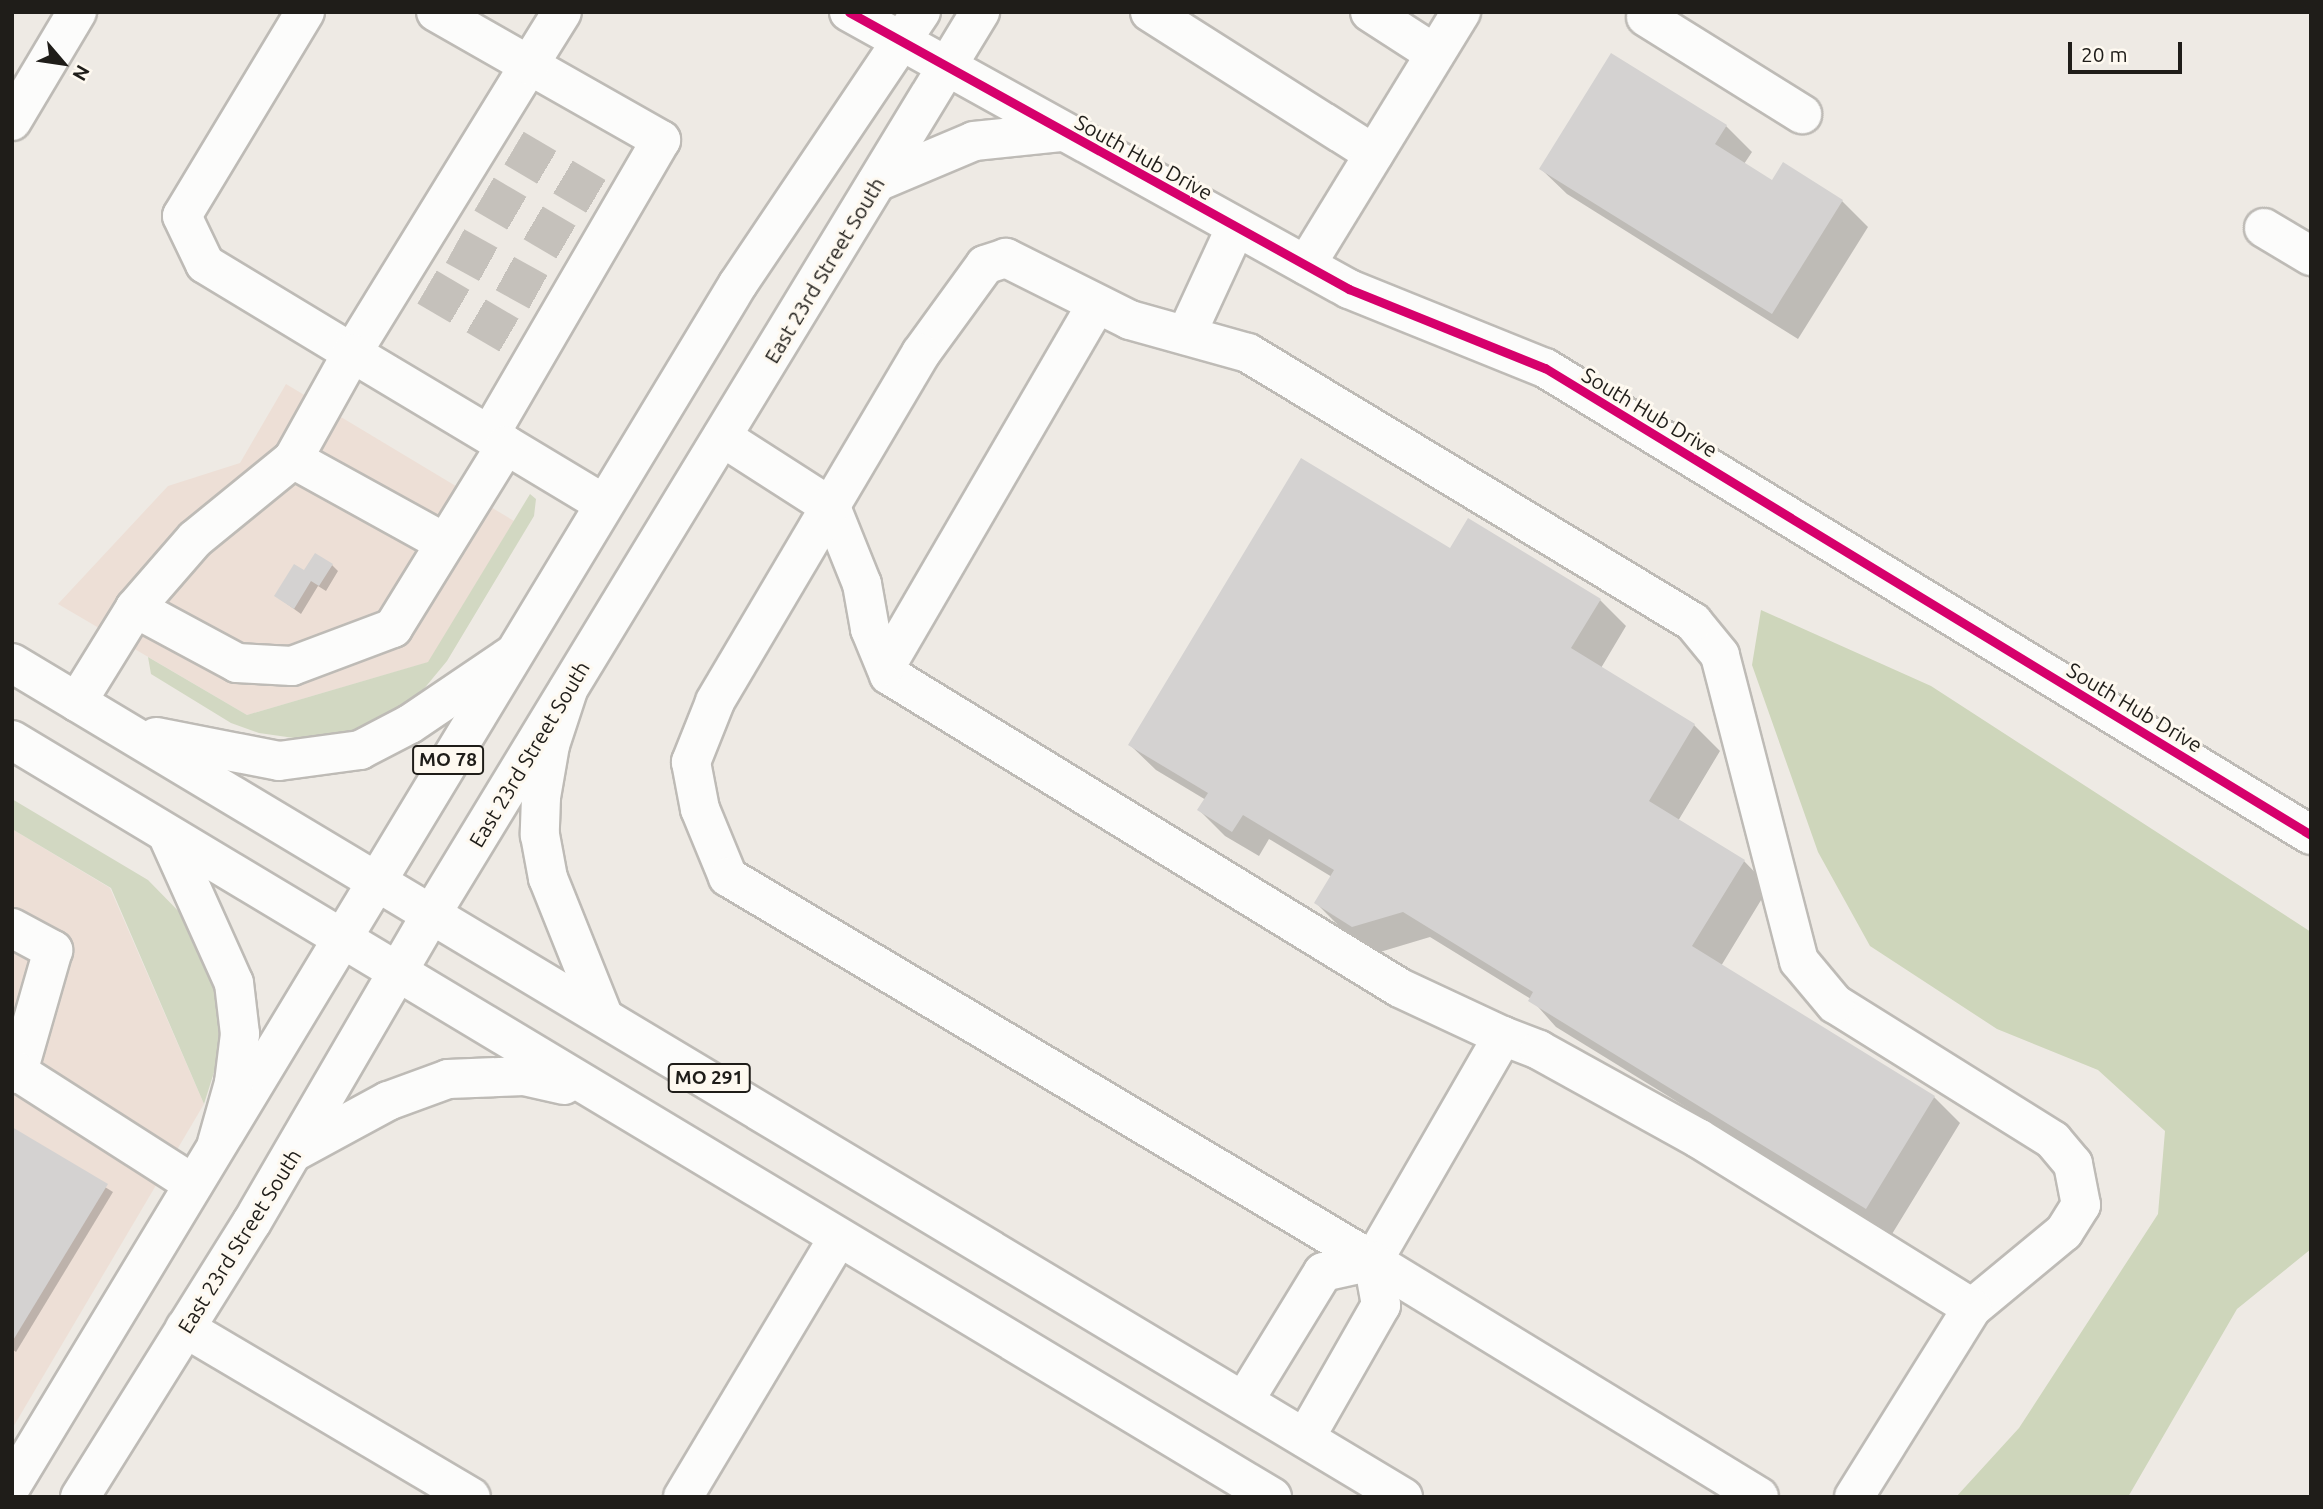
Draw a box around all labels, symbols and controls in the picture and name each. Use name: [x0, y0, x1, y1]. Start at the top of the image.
north arrow: [28, 28, 98, 98]
scale bar: [2071, 28, 2185, 72]
text: 20 m: [2081, 42, 2128, 66]
text: N: [68, 62, 94, 85]
street label: South Hub Drive: [1071, 109, 1217, 205]
street label: East 23rd Street South: [758, 172, 890, 368]
street label: South Hub Drive: [1578, 362, 1722, 462]
street label: East 23rd Street South: [463, 656, 595, 852]
street label: South Hub Drive: [2063, 657, 2207, 757]
road number: MO 78: [411, 744, 485, 776]
road number: MO 291: [667, 1062, 751, 1094]
street label: East 23rd Street South: [172, 1144, 306, 1338]

